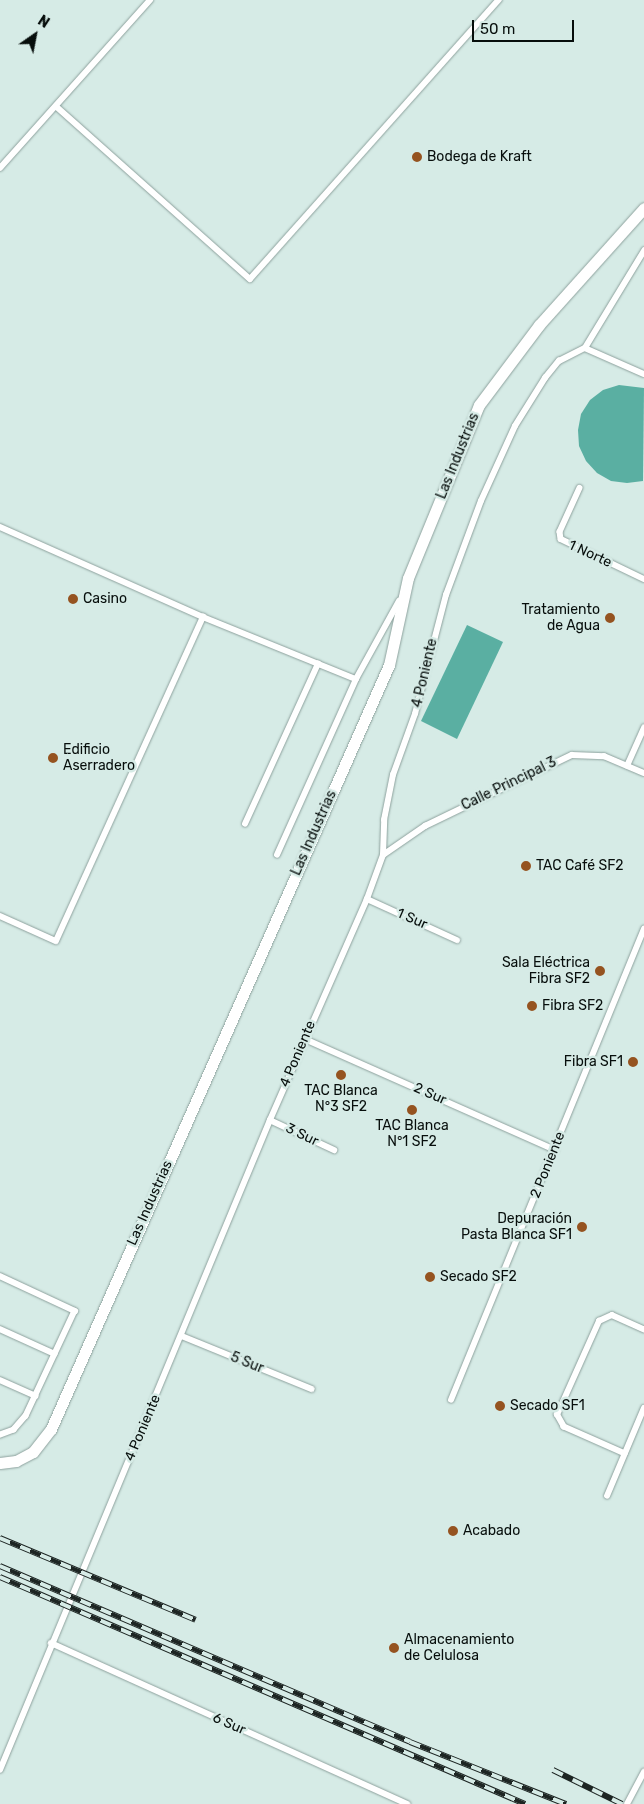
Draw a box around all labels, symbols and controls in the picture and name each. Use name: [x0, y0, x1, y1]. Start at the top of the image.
north arrow: [10, 10, 60, 60]
scale bar: [474, 10, 576, 42]
text: N: [35, 12, 52, 32]
text: 50 m: [480, 20, 515, 38]
place label: Bodega de Kraft: [427, 149, 532, 165]
marker: Bodega de Kraft: [411, 151, 423, 163]
street label: Las Industrias: [433, 410, 483, 502]
street label: 1 Norte: [566, 537, 614, 571]
place label: Casino: [83, 591, 127, 607]
marker: Casino: [67, 593, 79, 605]
place label: Tratamiento de Agua: [521, 602, 600, 634]
marker: Tratamiento de Agua: [604, 612, 616, 624]
street label: 4 Poniente: [409, 637, 441, 709]
place label: Edificio Aserradero: [63, 742, 135, 774]
marker: Edificio Aserradero: [47, 752, 59, 764]
street label: Calle Principal 3: [459, 754, 559, 814]
street label: Las Industrias: [288, 788, 340, 878]
place label: TAC Café SF2: [536, 858, 624, 874]
marker: TAC Café SF2: [520, 860, 532, 872]
street label: 1 Sur: [394, 905, 430, 933]
place label: Sala Eléctrica Fibra SF2: [502, 955, 590, 988]
marker: Sala Eléctrica Fibra SF2: [594, 965, 606, 977]
place label: Fibra SF2: [542, 998, 603, 1014]
marker: Fibra SF2: [526, 1000, 538, 1012]
street label: 4 Poniente: [277, 1018, 319, 1090]
place label: Fibra SF1: [564, 1054, 623, 1070]
marker: Fibra SF1: [627, 1056, 639, 1068]
marker: TAC Blanca N°3 SF2: [335, 1069, 347, 1081]
street label: 2 Sur: [411, 1079, 449, 1109]
place label: TAC Blanca N°3 SF2: [304, 1083, 378, 1116]
marker: TAC Blanca N°1 SF2: [406, 1104, 418, 1116]
place label: TAC Blanca N°1 SF2: [375, 1118, 449, 1150]
street label: 3 Sur: [283, 1120, 321, 1150]
street label: 2 Poniente: [527, 1129, 569, 1201]
street label: Las Industrias: [124, 1158, 176, 1248]
place label: Depuración Pasta Blanca SF1: [461, 1211, 572, 1244]
marker: Depuración Pasta Blanca SF1: [576, 1221, 588, 1233]
place label: Secado SF2: [440, 1269, 517, 1285]
marker: Secado SF2: [424, 1271, 436, 1283]
street label: 5 Sur: [228, 1349, 266, 1377]
street label: 4 Poniente: [122, 1392, 164, 1464]
place label: Secado SF1: [510, 1398, 585, 1414]
marker: Secado SF1: [494, 1400, 506, 1412]
place label: Acabado: [463, 1523, 520, 1539]
marker: Acabado: [447, 1525, 459, 1537]
place label: Almacenamiento de Celulosa: [404, 1632, 514, 1664]
marker: Almacenamiento de Celulosa: [388, 1642, 400, 1654]
street label: 6 Sur: [210, 1709, 248, 1739]

